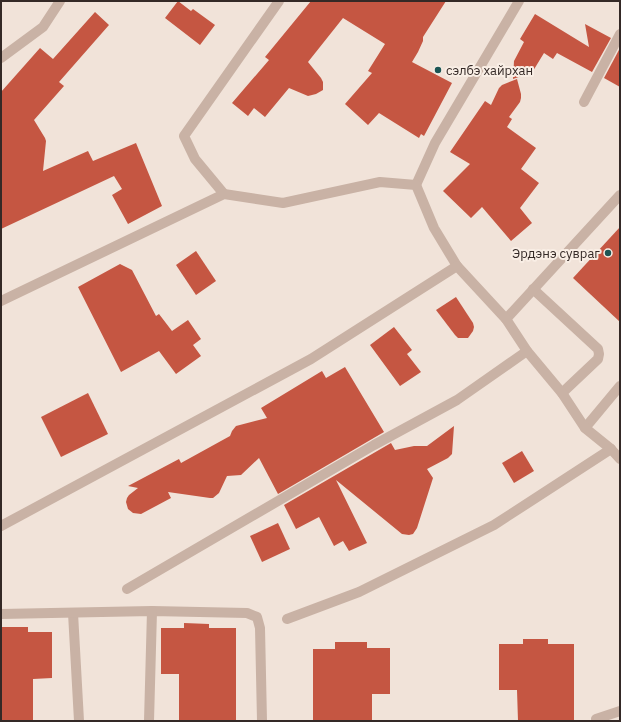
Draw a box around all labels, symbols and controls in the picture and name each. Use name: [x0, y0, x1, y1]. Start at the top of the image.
place label: сэлбэ хайрхан: [446, 62, 533, 79]
marker: сэлбэ хайрхан: [433, 65, 443, 75]
place label: Эрдэнэ сувраг: [512, 245, 600, 262]
marker: Эрдэнэ сувраг: [603, 248, 613, 258]

